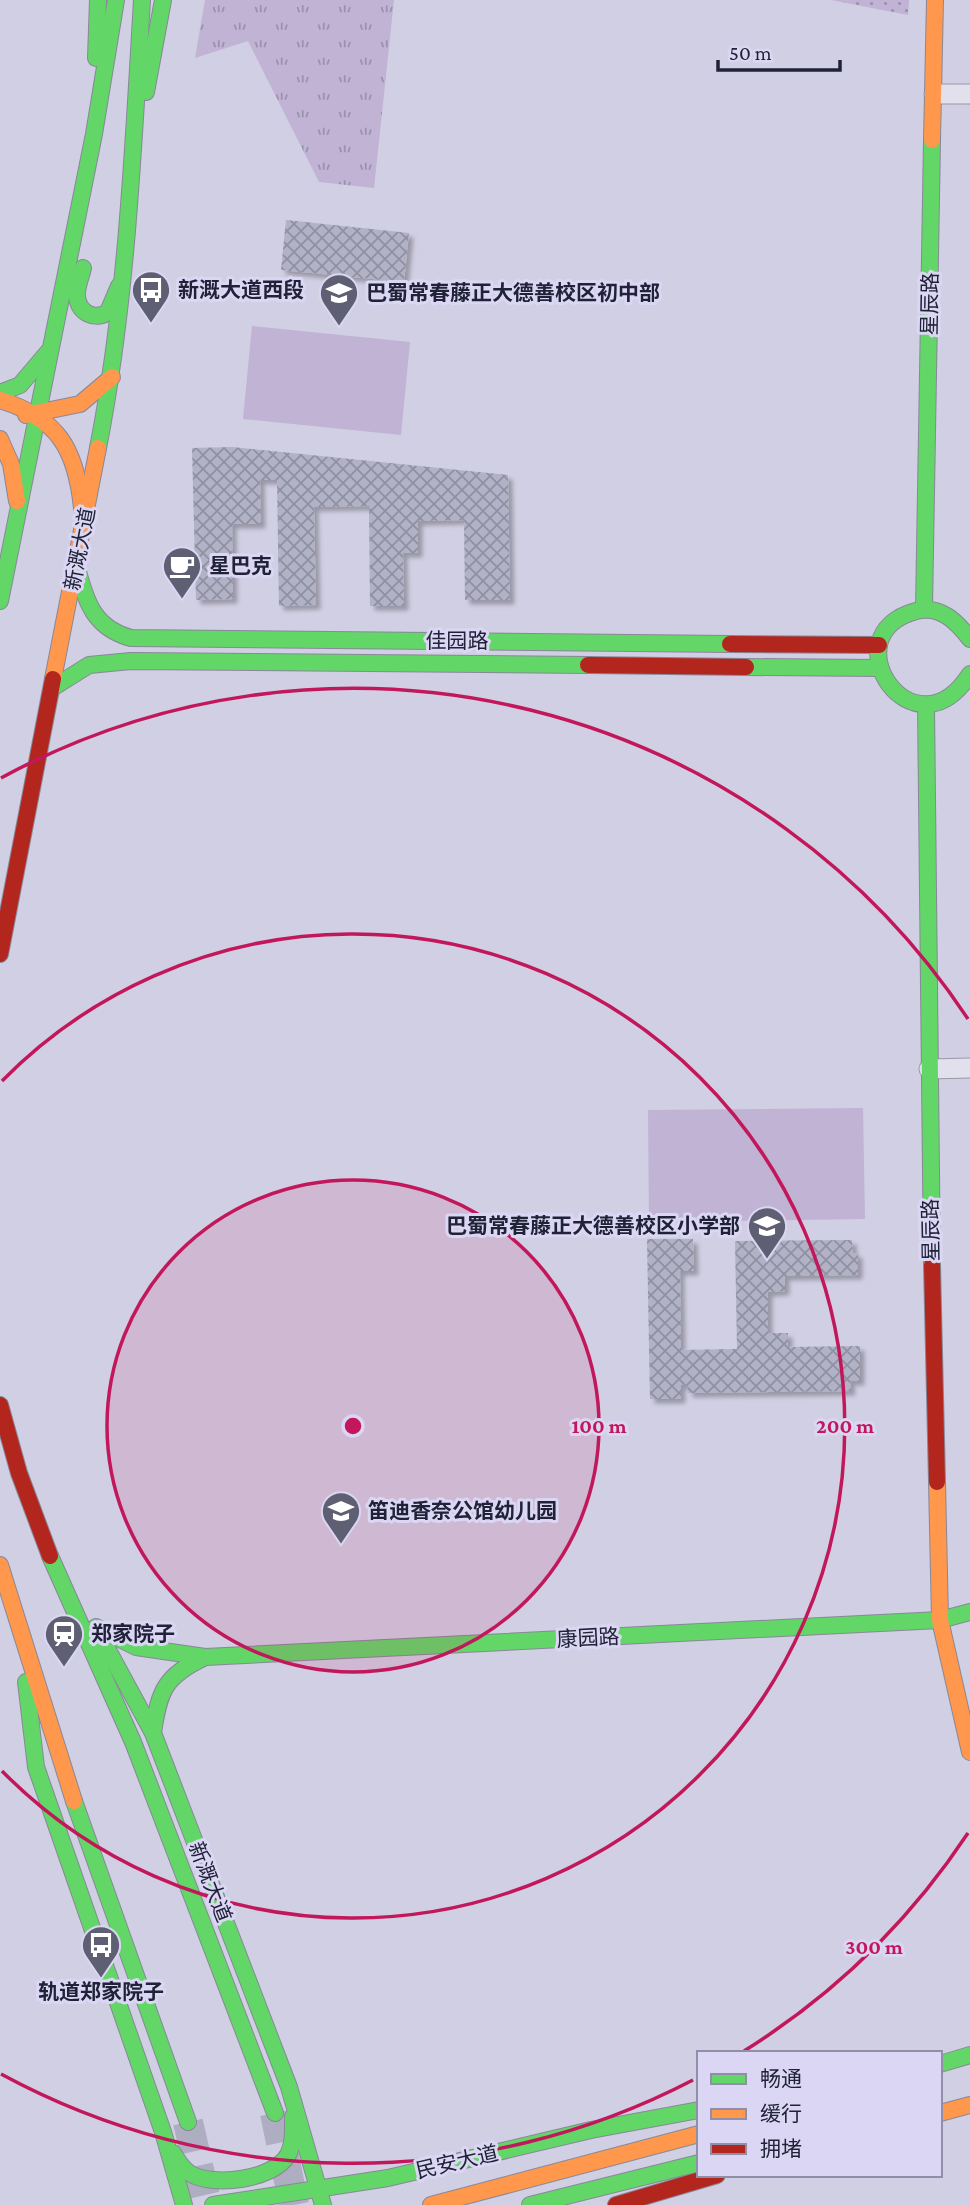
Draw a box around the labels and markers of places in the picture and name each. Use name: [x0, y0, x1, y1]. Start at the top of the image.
bus stop icon: 新溉大道西段: [130, 269, 172, 324]
school or university icon: 巴蜀常春藤正大德善校区初中部: [318, 272, 360, 327]
place label: 新溉大道西段: [178, 278, 304, 302]
place label: 巴蜀常春藤正大德善校区初中部: [366, 281, 660, 305]
cafe icon: 星巴克: [161, 545, 203, 600]
place label: 星巴克: [209, 554, 272, 578]
school or university icon: 巴蜀常春藤正大德善校区小学部: [746, 1205, 788, 1260]
place label: 巴蜀常春藤正大德善校区小学部: [446, 1214, 740, 1238]
centre of rings: [341, 1414, 365, 1438]
school or university icon: 笛迪香奈公馆幼儿园: [320, 1490, 362, 1545]
place label: 笛迪香奈公馆幼儿园: [368, 1499, 557, 1523]
station icon: 郑家院子: [43, 1613, 85, 1668]
place label: 郑家院子: [91, 1622, 175, 1646]
bus stop icon: 轨道郑家院子: [80, 1924, 122, 1979]
place label: 轨道郑家院子: [38, 1980, 164, 2004]

